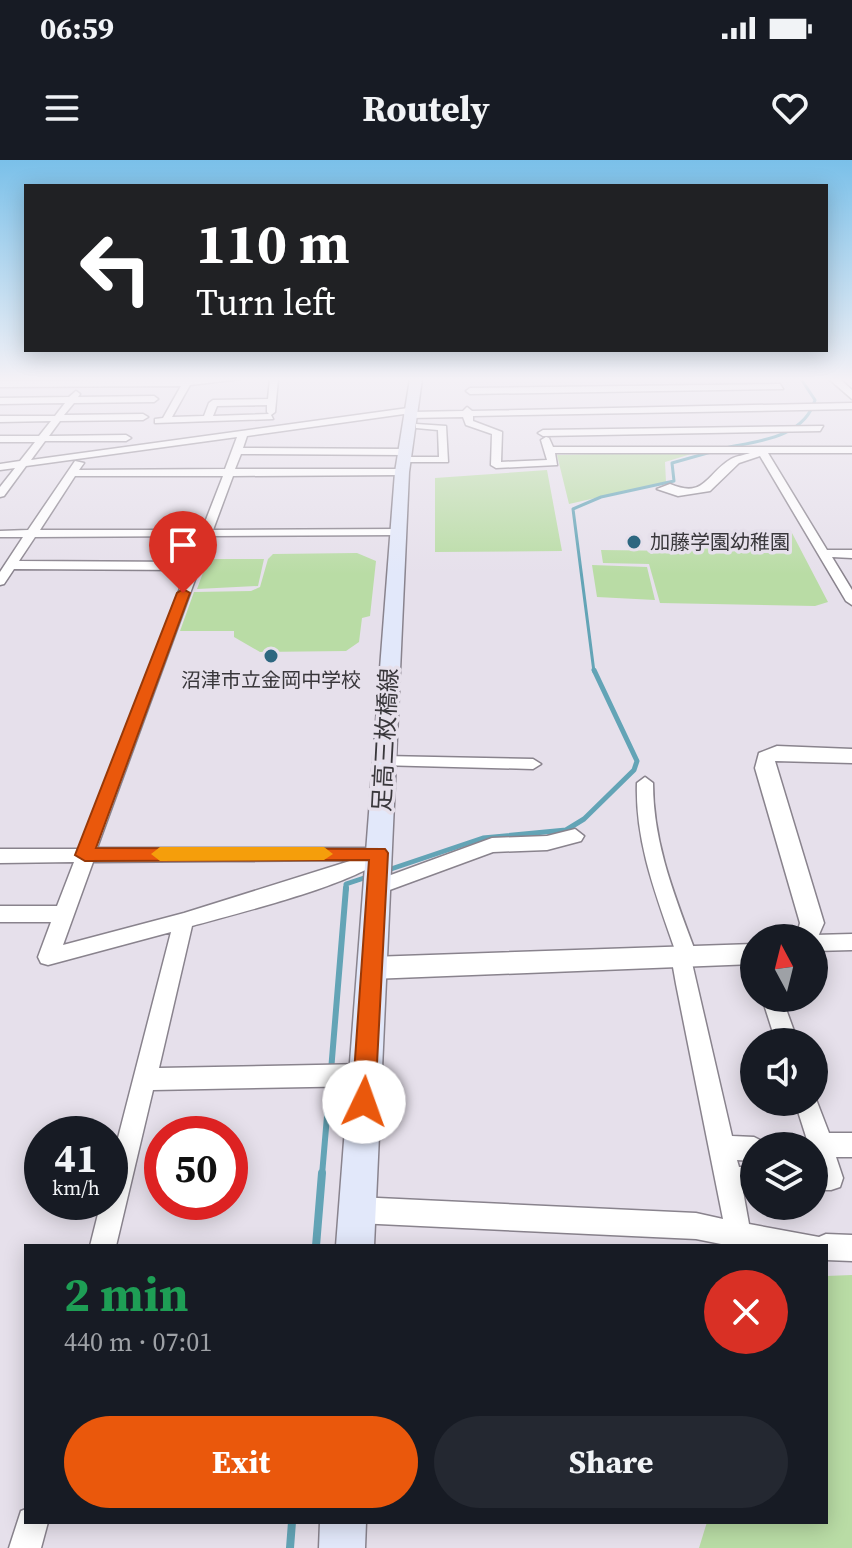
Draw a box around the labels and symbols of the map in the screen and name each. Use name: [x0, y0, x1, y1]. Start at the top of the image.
pin: [149, 511, 217, 593]
place label: 加藤学園幼稚園: [650, 528, 790, 556]
marker: 加藤学園幼稚園: [625, 533, 643, 551]
marker: 沼津市立金岡中学校: [262, 647, 280, 665]
place label: 沼津市立金岡中学校: [181, 666, 361, 694]
street label: 足高三枚橋線: [365, 667, 405, 813]
north arrow: [740, 924, 828, 1012]
position arrow: [322, 1060, 406, 1144]
speed limit sign: 50: [144, 1116, 248, 1220]

